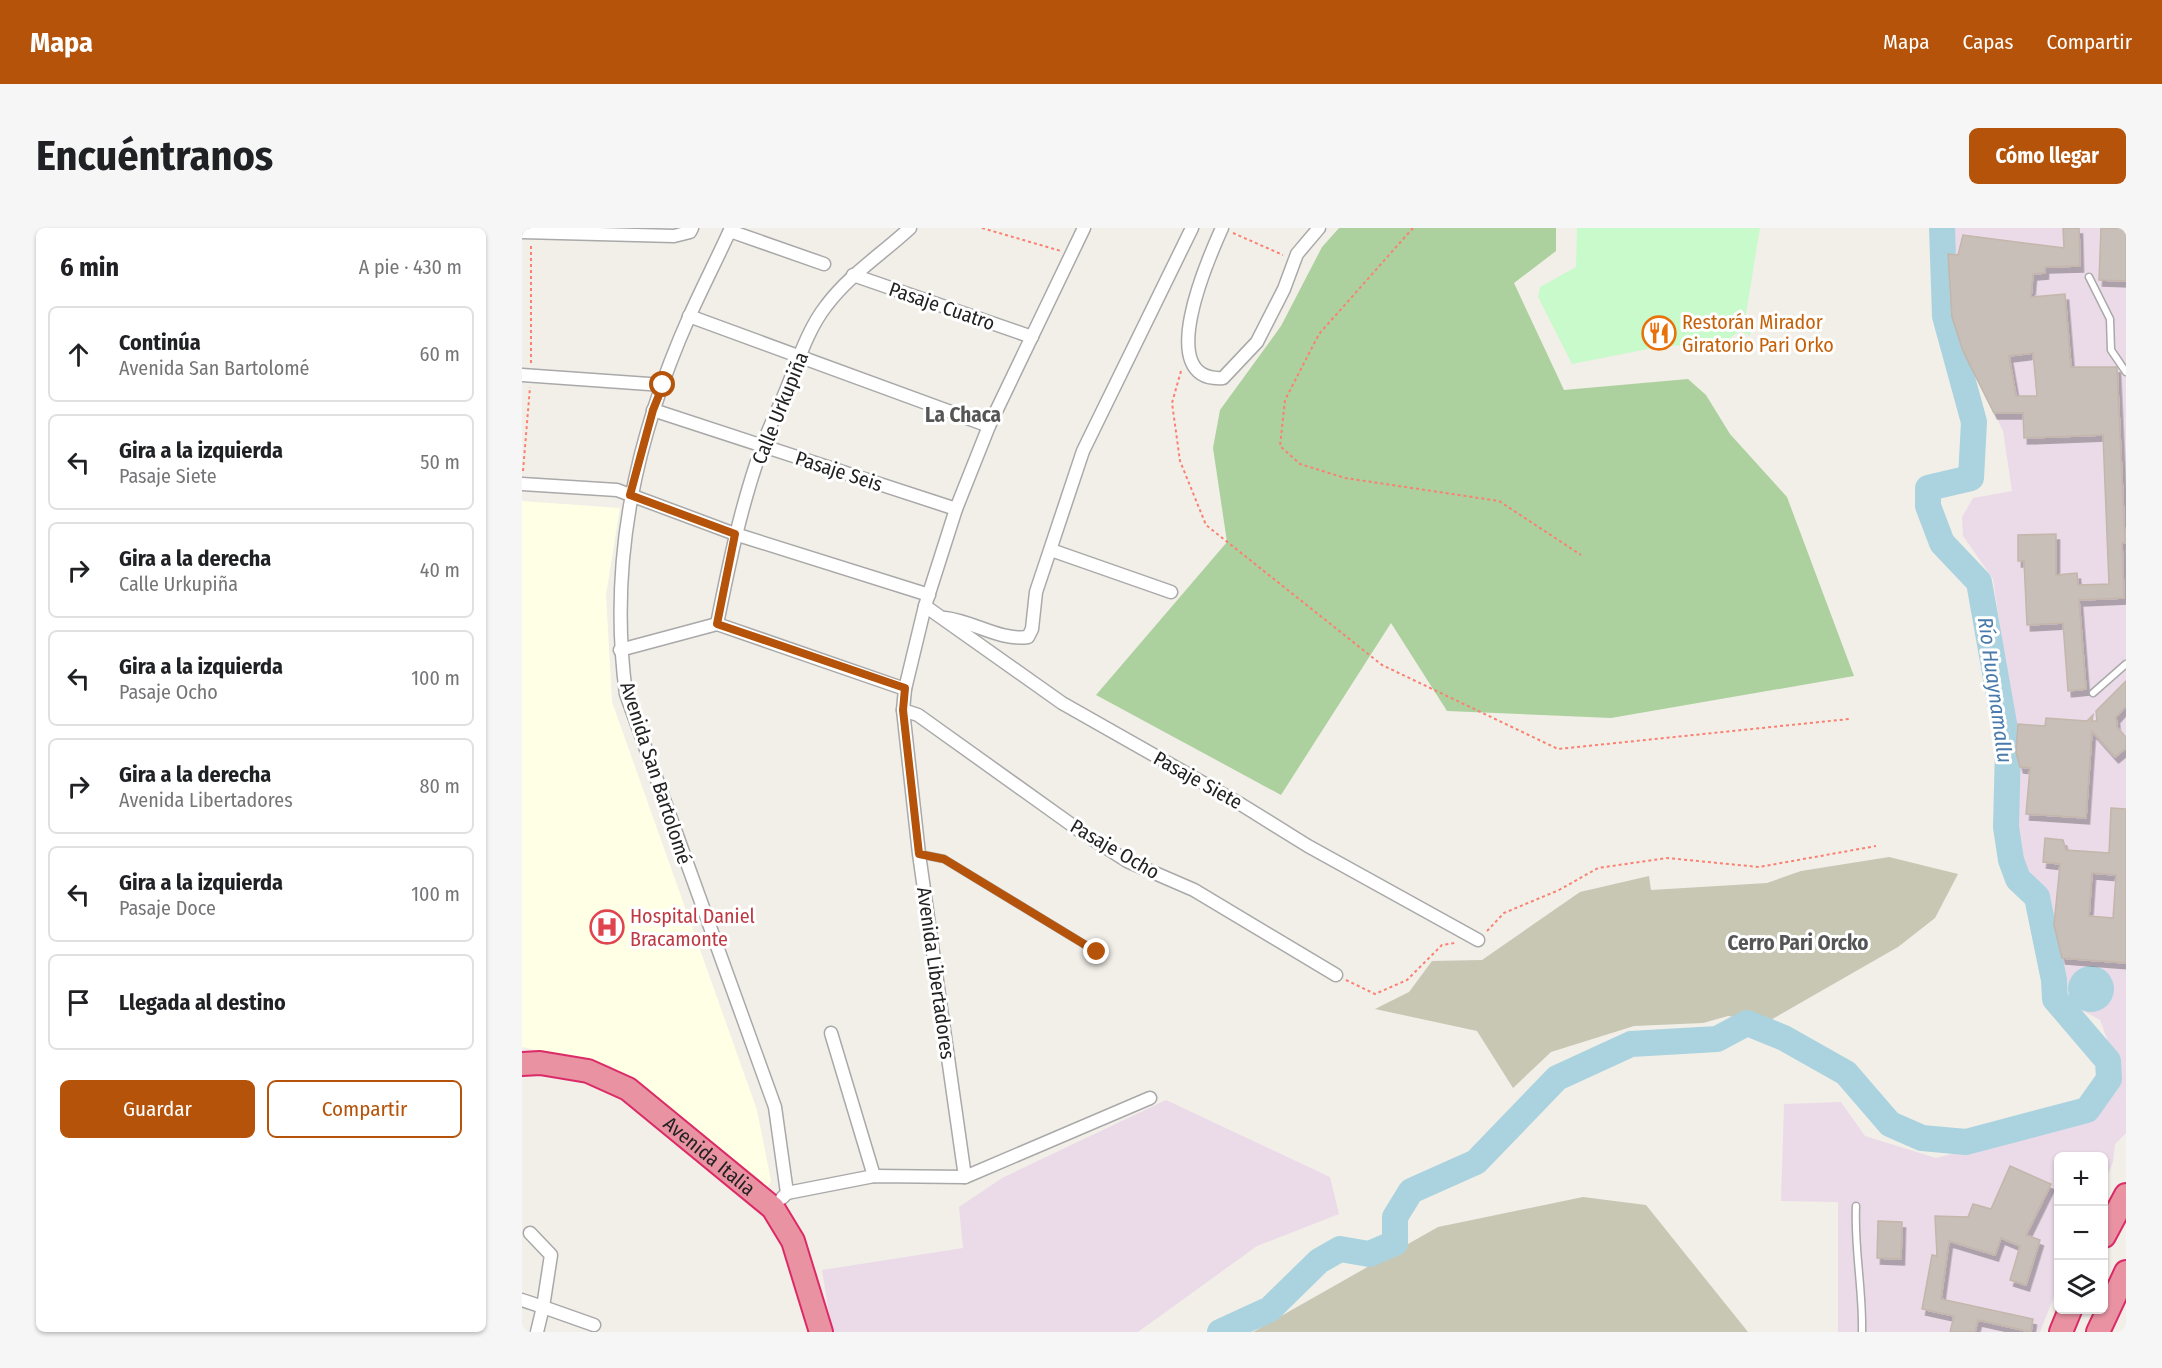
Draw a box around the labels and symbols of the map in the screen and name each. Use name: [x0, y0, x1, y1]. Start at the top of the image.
street label: Pasaje Cuatro: [886, 277, 998, 335]
place label: Restorán Mirador Giratorio Pari Orko: [1682, 310, 1834, 357]
restaurant icon: Restorán Mirador Giratorio Pari Orko: [1641, 315, 1677, 351]
street label: Calle Urkupiña: [747, 348, 813, 468]
route start: [649, 371, 675, 397]
district label: La Chaca: [925, 402, 1001, 428]
street label: Pasaje Seis: [792, 446, 886, 496]
water label: Río Huaynamallu: [1972, 615, 2018, 765]
street label: Avenida San Bartolomé: [615, 679, 697, 867]
street label: Pasaje Siete: [1149, 746, 1247, 814]
street label: Pasaje Ocho: [1066, 814, 1164, 884]
street label: Avenida Libertadores: [912, 885, 960, 1061]
place label: Hospital Daniel Bracamonte: [630, 904, 755, 951]
hospital icon: Hospital Daniel Bracamonte: [589, 909, 625, 945]
district label: Cerro Pari Orcko: [1727, 930, 1869, 956]
route end: [1083, 938, 1109, 964]
street label: Avenida Italia: [659, 1111, 760, 1201]

